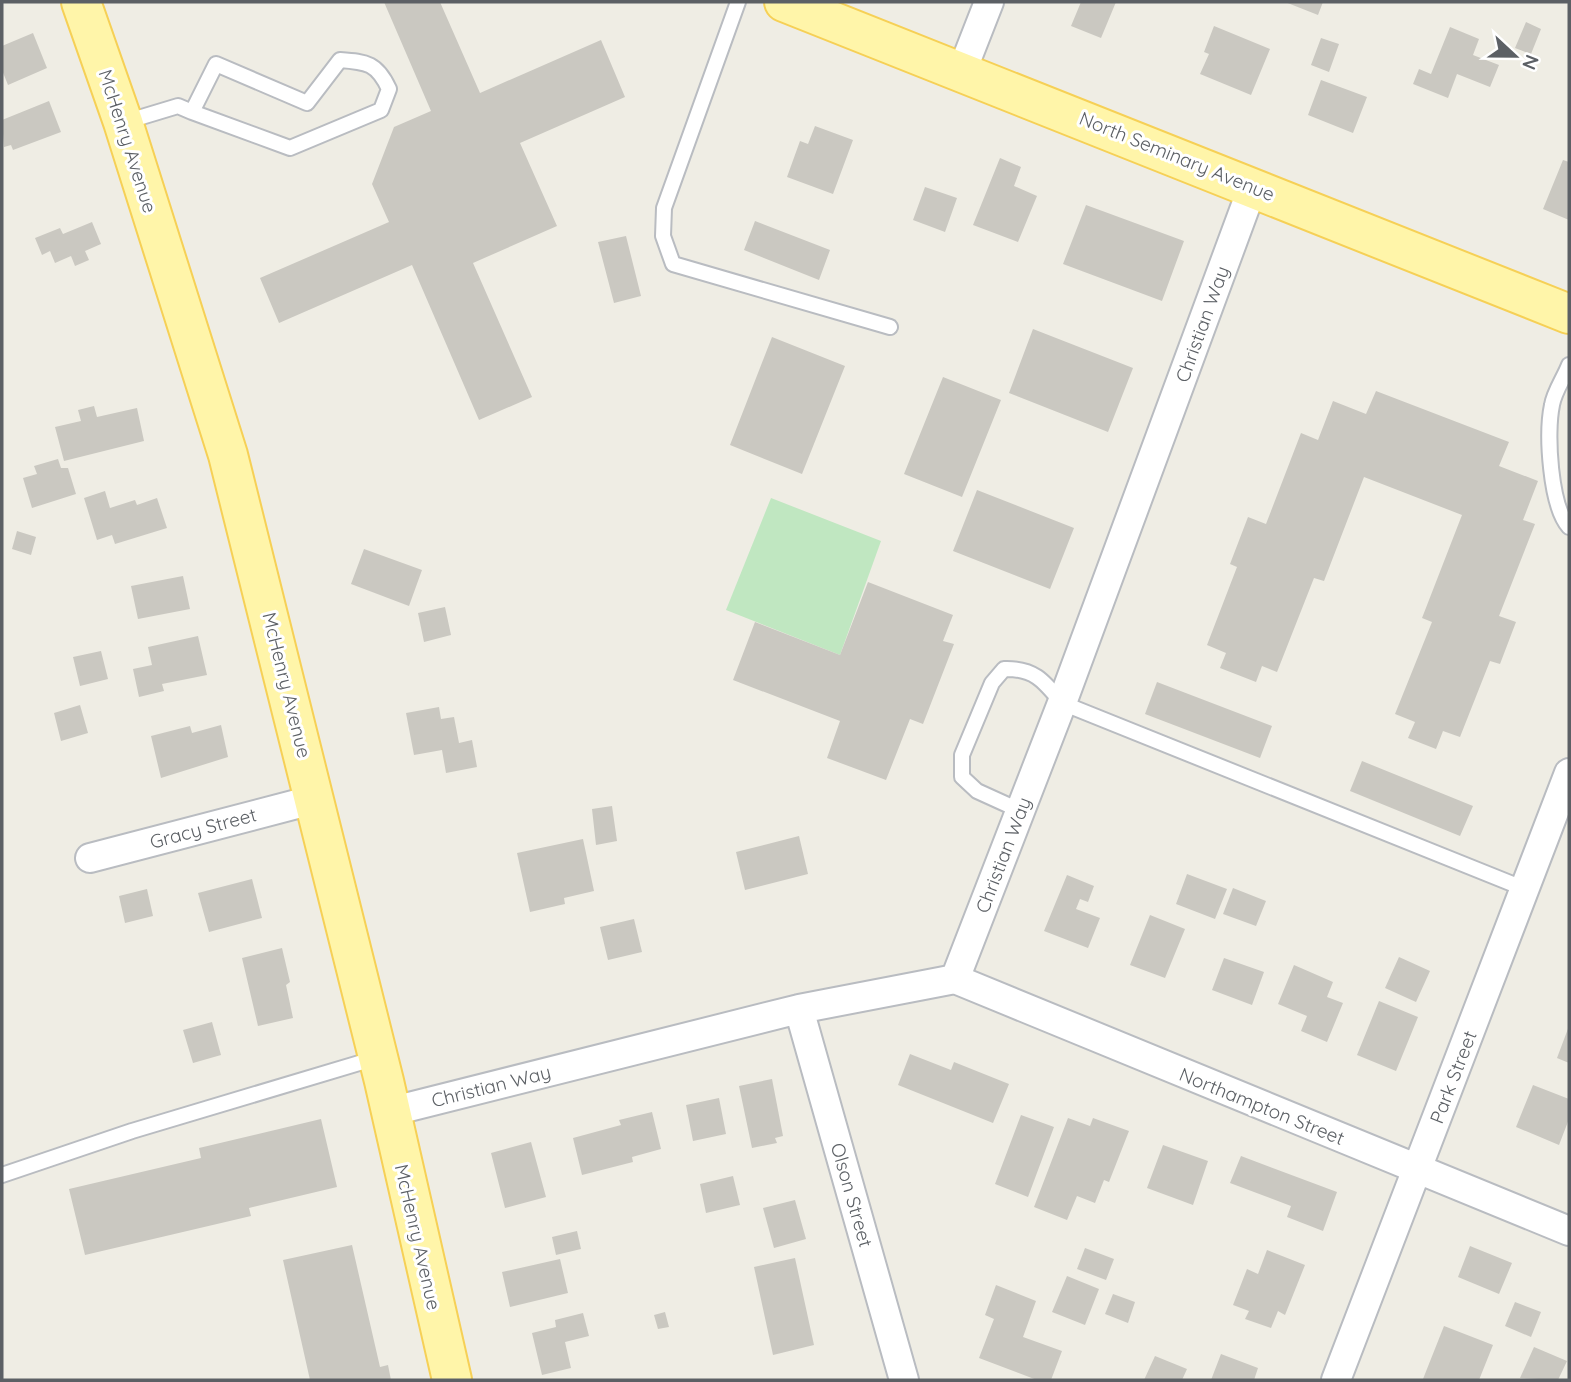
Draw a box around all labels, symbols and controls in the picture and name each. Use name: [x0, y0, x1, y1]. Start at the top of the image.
north arrow: [1480, 21, 1550, 91]
text: N: [1517, 51, 1545, 73]
street label: McHenry Avenue: [94, 66, 162, 216]
street label: North Seminary Avenue: [1076, 106, 1278, 206]
street label: Christian Way: [1170, 262, 1234, 386]
street label: McHenry Avenue: [257, 610, 317, 760]
street label: Christian Way: [970, 794, 1036, 916]
street label: Gracy Street: [147, 802, 259, 854]
street label: Park Street: [1424, 1027, 1482, 1127]
street label: Christian Way: [429, 1060, 553, 1112]
street label: Northampton Street: [1176, 1062, 1348, 1150]
street label: Olson Street: [826, 1140, 878, 1250]
street label: McHenry Avenue: [390, 1162, 446, 1312]

